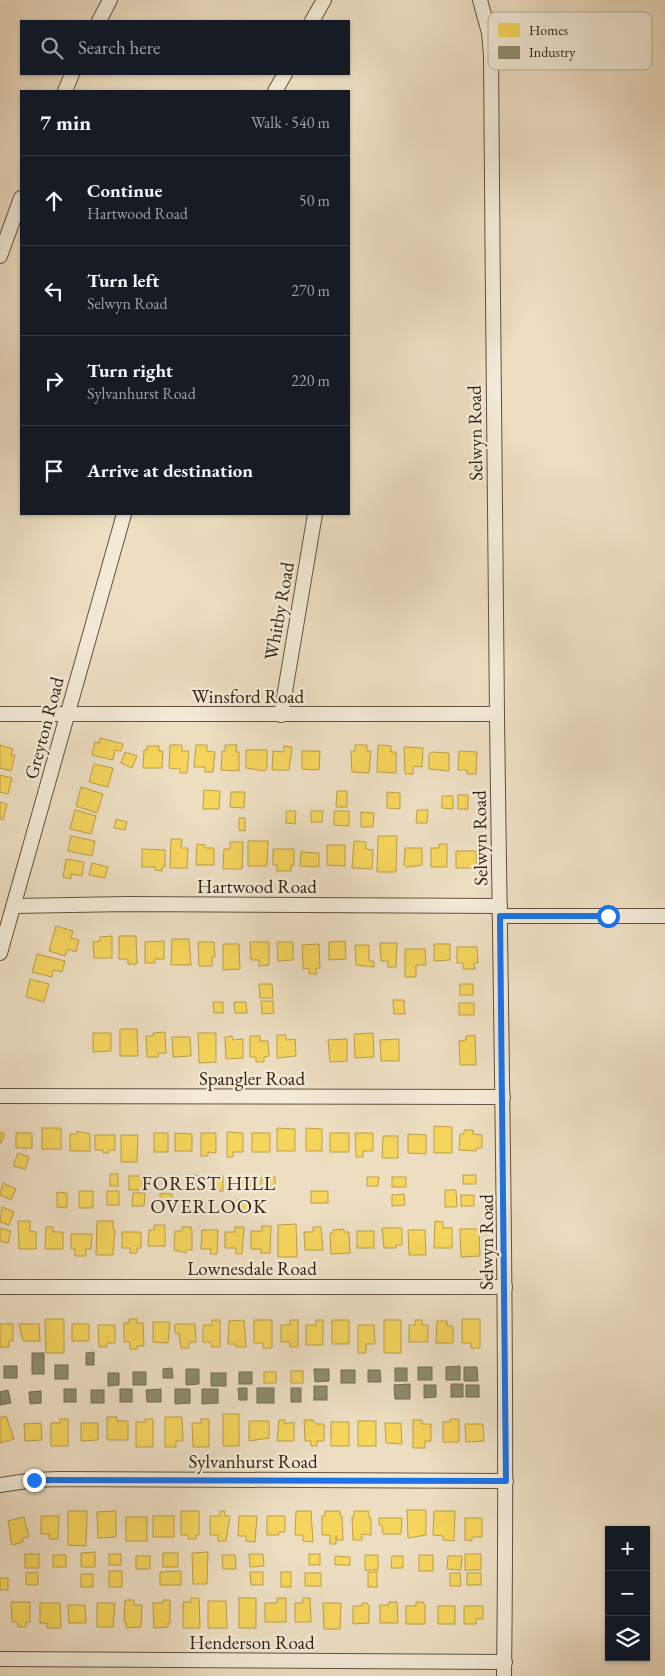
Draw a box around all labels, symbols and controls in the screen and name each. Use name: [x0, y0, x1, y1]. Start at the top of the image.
legend: [488, 12, 652, 70]
search box: [20, 20, 350, 75]
text: Homes: [529, 21, 569, 39]
icon: search: [38, 34, 66, 62]
text: Search here: [78, 35, 160, 60]
text: Industry: [529, 43, 576, 61]
text: 7 min: [40, 109, 91, 136]
text: Walk · 540 m: [251, 112, 330, 133]
text: Continue: [87, 178, 162, 203]
icon: ahead: [40, 187, 68, 215]
text: 50 m: [299, 190, 330, 211]
text: Hartwood Road: [87, 203, 188, 224]
text: Turn left: [87, 268, 159, 293]
icon: left: [40, 277, 68, 305]
text: 270 m: [291, 280, 330, 301]
text: Selwyn Road: [87, 293, 168, 314]
text: Turn right: [87, 358, 173, 383]
icon: right: [40, 367, 68, 395]
text: 220 m: [291, 370, 330, 391]
text: Sylvanhurst Road: [87, 383, 196, 404]
street label: Selwyn Road: [462, 385, 488, 481]
icon: arrive: [40, 457, 68, 485]
text: Arrive at destination: [87, 458, 253, 483]
street label: Whitby Road: [258, 560, 300, 662]
street label: Greyton Road: [18, 674, 70, 782]
street label: Winsford Road: [192, 684, 305, 709]
street label: Selwyn Road: [467, 790, 493, 886]
street label: Hartwood Road: [197, 874, 317, 899]
route start: [597, 905, 620, 928]
street label: Spangler Road: [199, 1066, 305, 1091]
district label: FOREST HILL OVERLOOK: [141, 1170, 277, 1219]
street label: Selwyn Road: [474, 1194, 499, 1290]
street label: Lownesdale Road: [187, 1256, 317, 1281]
street label: Sylvanhurst Road: [188, 1449, 318, 1474]
route end: [23, 1469, 46, 1492]
map controls: [605, 1526, 650, 1661]
button: +: [605, 1526, 650, 1571]
button: −: [605, 1571, 650, 1616]
button: layers: [605, 1616, 650, 1661]
street label: Henderson Road: [189, 1630, 315, 1655]

